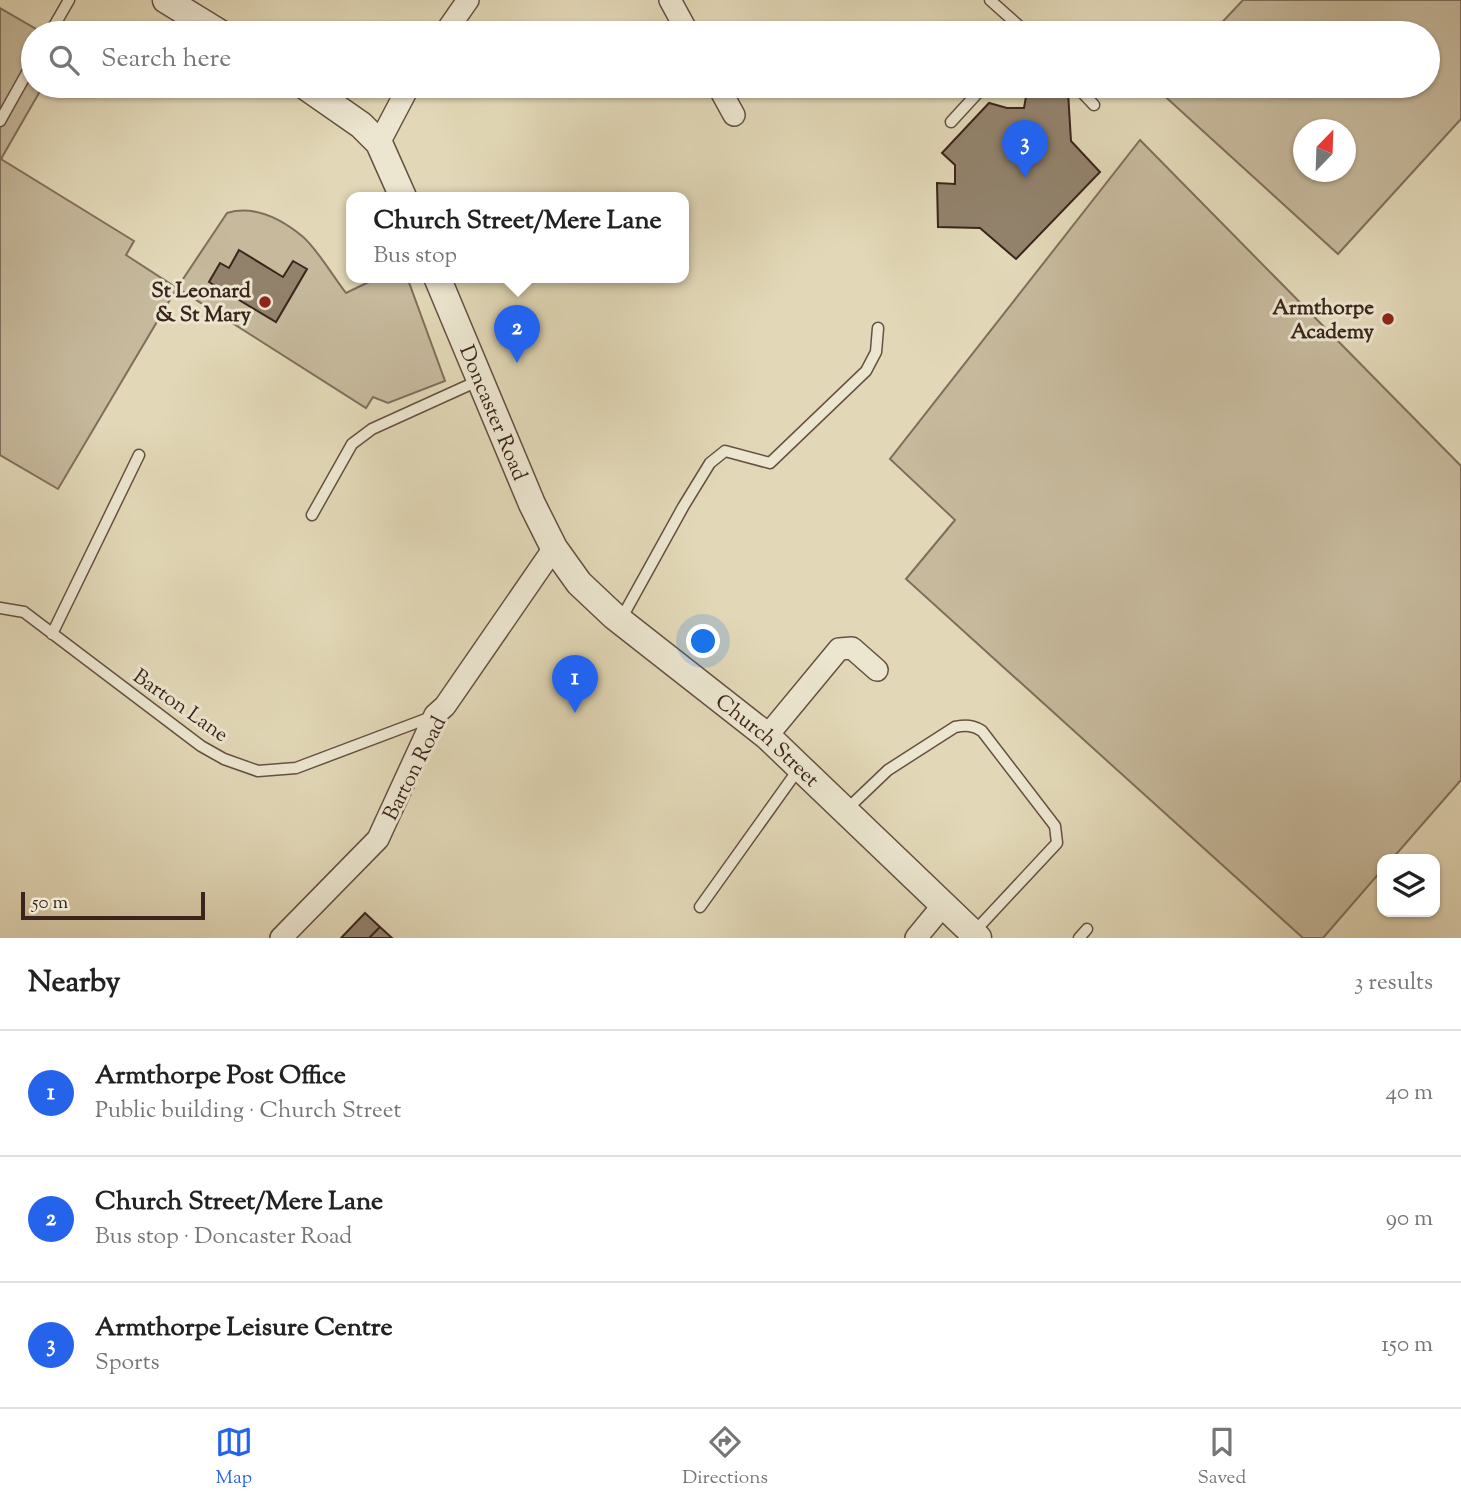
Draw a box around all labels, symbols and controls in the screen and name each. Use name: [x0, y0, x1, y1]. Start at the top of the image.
search box: [21, 21, 1440, 98]
icon: search: [45, 41, 83, 79]
text: Search here: [101, 41, 231, 78]
north arrow: [1293, 119, 1356, 182]
pin: 3: [1002, 120, 1048, 178]
popup: [346, 192, 689, 283]
text: Church Street/Mere Lane: [373, 203, 662, 240]
text: Bus stop: [373, 240, 457, 273]
place label: St Leonard & St Mary: [151, 277, 252, 331]
marker: St Leonard & St Mary: [257, 294, 273, 310]
place label: Armthorpe Academy: [1272, 294, 1375, 348]
pin: 2: [494, 305, 540, 363]
marker: Armthorpe Academy: [1380, 311, 1396, 327]
street label: Doncaster Road: [450, 341, 534, 486]
your location: [686, 624, 720, 658]
pin: 1: [552, 655, 598, 713]
street label: Barton Lane: [126, 663, 234, 751]
street label: Church Street: [708, 688, 825, 795]
street label: Barton Road: [377, 712, 455, 826]
map controls: [1377, 854, 1440, 917]
button: layers: [1377, 854, 1440, 917]
scale bar: [21, 889, 205, 921]
text: 50 m: [32, 890, 68, 917]
text: Nearby: [28, 962, 120, 1005]
text: 3 results: [1354, 967, 1433, 1000]
text: Armthorpe Post Office: [95, 1058, 346, 1095]
text: 1: [47, 1077, 55, 1110]
text: 40 m: [1386, 1077, 1433, 1110]
text: Public building · Church Street: [95, 1095, 401, 1128]
text: Church Street/Mere Lane: [95, 1184, 383, 1221]
text: 2: [46, 1203, 56, 1236]
text: 90 m: [1386, 1203, 1433, 1236]
text: Bus stop · Doncaster Road: [95, 1221, 352, 1254]
text: Armthorpe Leisure Centre: [95, 1310, 393, 1347]
text: 3: [46, 1329, 56, 1362]
text: 150 m: [1381, 1329, 1433, 1362]
text: Sports: [95, 1347, 160, 1380]
tab: Map: [215, 1423, 253, 1492]
tab: Directions: [682, 1423, 768, 1492]
tab: Saved: [1197, 1423, 1246, 1492]

